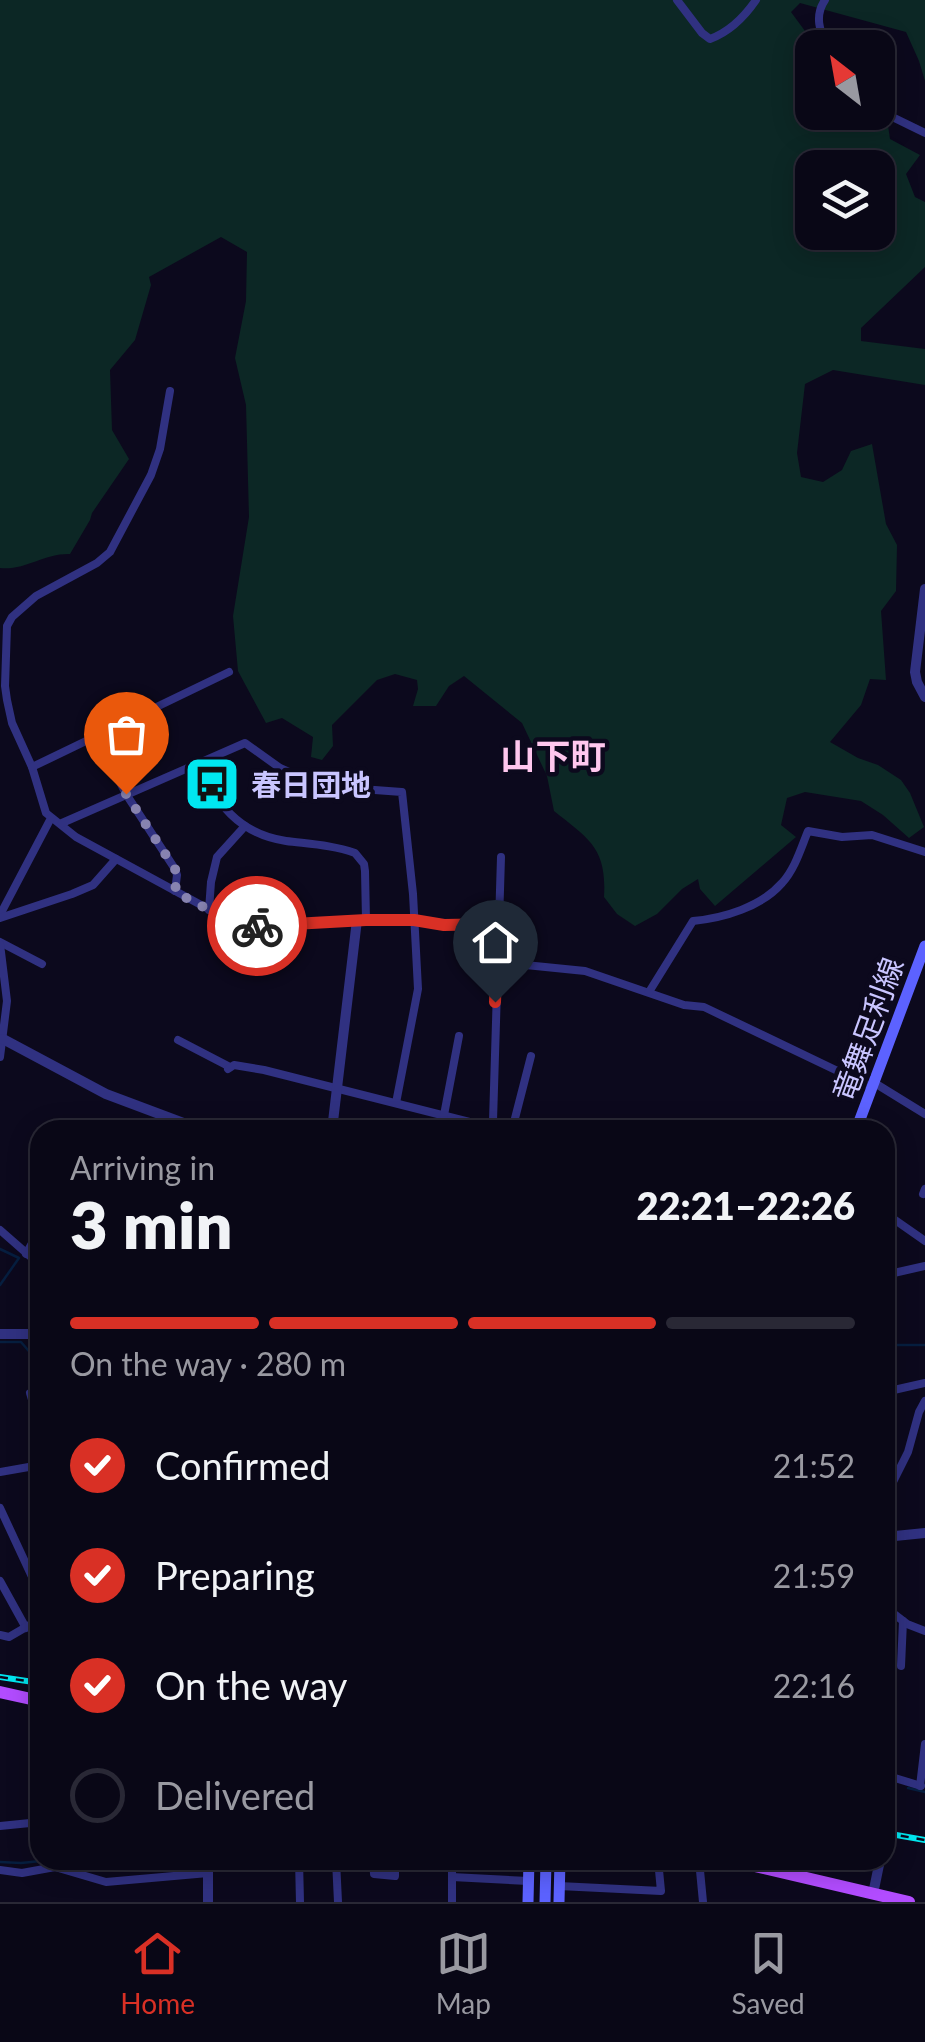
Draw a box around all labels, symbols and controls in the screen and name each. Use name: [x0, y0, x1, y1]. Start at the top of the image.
north arrow: [795, 30, 895, 130]
map controls: [795, 30, 895, 250]
button: layers: [795, 150, 895, 250]
pin: [84, 692, 169, 795]
icon: bag: [99, 707, 154, 762]
district label: 山下町: [500, 734, 606, 776]
bus stop icon: 春日団地: [182, 754, 242, 814]
place label: 春日団地: [251, 766, 371, 802]
courier: [207, 876, 307, 976]
icon: bike: [230, 899, 285, 954]
pin: [453, 900, 538, 1003]
icon: home: [468, 915, 523, 970]
street label: 竜舞足利線: [824, 952, 910, 1106]
text: Arriving in: [70, 1148, 215, 1187]
text: 22:21–22:26: [636, 1182, 855, 1228]
text: 3 min: [70, 1185, 232, 1263]
text: On the way · 280 m: [70, 1344, 346, 1383]
icon: check: [70, 1438, 125, 1493]
text: Confirmed: [155, 1442, 331, 1488]
text: 21:52: [773, 1446, 855, 1485]
icon: check: [70, 1548, 125, 1603]
text: Preparing: [155, 1552, 315, 1598]
text: 21:59: [773, 1556, 855, 1595]
icon: check: [70, 1658, 125, 1713]
text: On the way: [155, 1662, 347, 1708]
text: 22:16: [773, 1666, 855, 1705]
text: Delivered: [155, 1772, 315, 1818]
tab: Home: [120, 1926, 195, 2020]
tab: Map: [436, 1926, 491, 2020]
tab: Saved: [732, 1926, 805, 2020]

